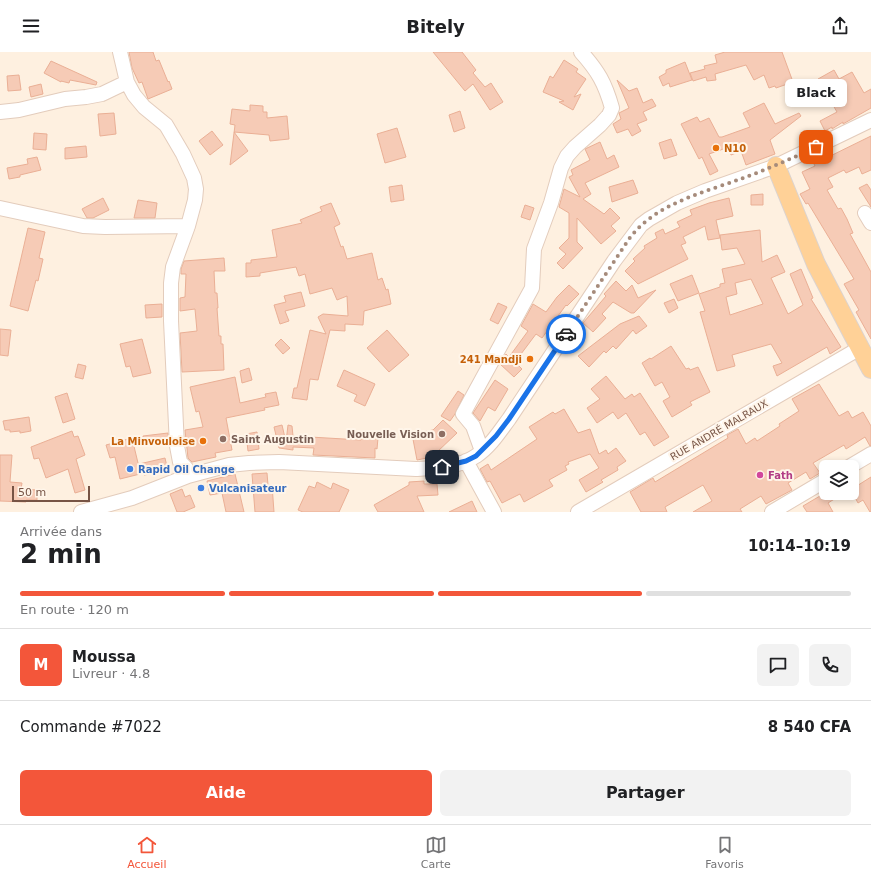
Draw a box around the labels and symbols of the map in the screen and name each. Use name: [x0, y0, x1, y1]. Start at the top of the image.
callout: Black: [785, 79, 847, 107]
pin: [799, 130, 833, 164]
marker: N10: [711, 143, 721, 153]
place label: N10: [724, 143, 746, 154]
courier: [546, 314, 586, 354]
place label: 241 Mandji: [460, 354, 522, 365]
marker: 241 Mandji: [525, 354, 535, 364]
street label: RUE ANDRÉ MALRAUX: [668, 397, 770, 462]
place label: Nouvelle Vision: [347, 429, 434, 440]
marker: Nouvelle Vision: [437, 429, 447, 439]
marker: Saint Augustin: [218, 434, 228, 444]
place label: Saint Augustin: [231, 434, 314, 445]
place label: La Minvouloise: [111, 436, 195, 447]
marker: La Minvouloise: [198, 436, 208, 446]
pin: [425, 450, 459, 484]
marker: Rapid Oil Change: [125, 464, 135, 474]
place label: Rapid Oil Change: [138, 464, 235, 475]
marker: Fath: [755, 470, 765, 480]
place label: Fath: [768, 470, 793, 481]
marker: Vulcanisateur: [196, 483, 206, 493]
place label: Vulcanisateur: [209, 483, 287, 494]
scale bar: [12, 484, 90, 503]

